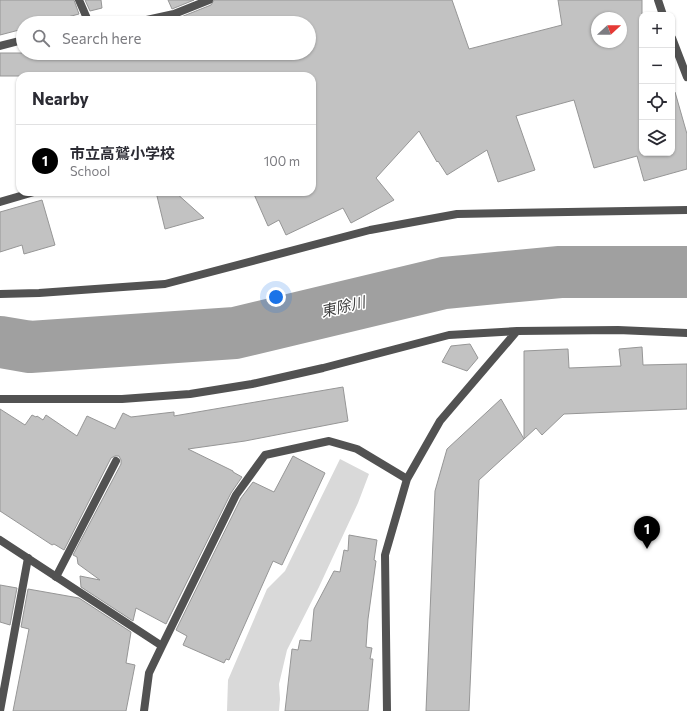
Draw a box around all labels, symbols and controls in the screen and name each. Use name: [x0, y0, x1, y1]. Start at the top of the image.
north arrow: [591, 12, 627, 48]
map controls: [639, 12, 675, 156]
button: +: [639, 12, 675, 48]
search box: [16, 16, 316, 60]
icon: search: [30, 27, 52, 49]
text: Search here: [62, 29, 141, 47]
button: −: [639, 48, 675, 84]
button: locate: [639, 84, 675, 120]
text: Nearby: [32, 88, 89, 109]
button: layers: [639, 120, 675, 156]
text: 市立高鷲小学校: [70, 144, 175, 162]
text: 1: [42, 153, 48, 169]
text: 100 m: [264, 153, 300, 169]
text: School: [70, 163, 110, 179]
your location: [266, 287, 286, 307]
water label: 東除川: [319, 292, 369, 320]
pin: 1: [634, 516, 660, 549]

